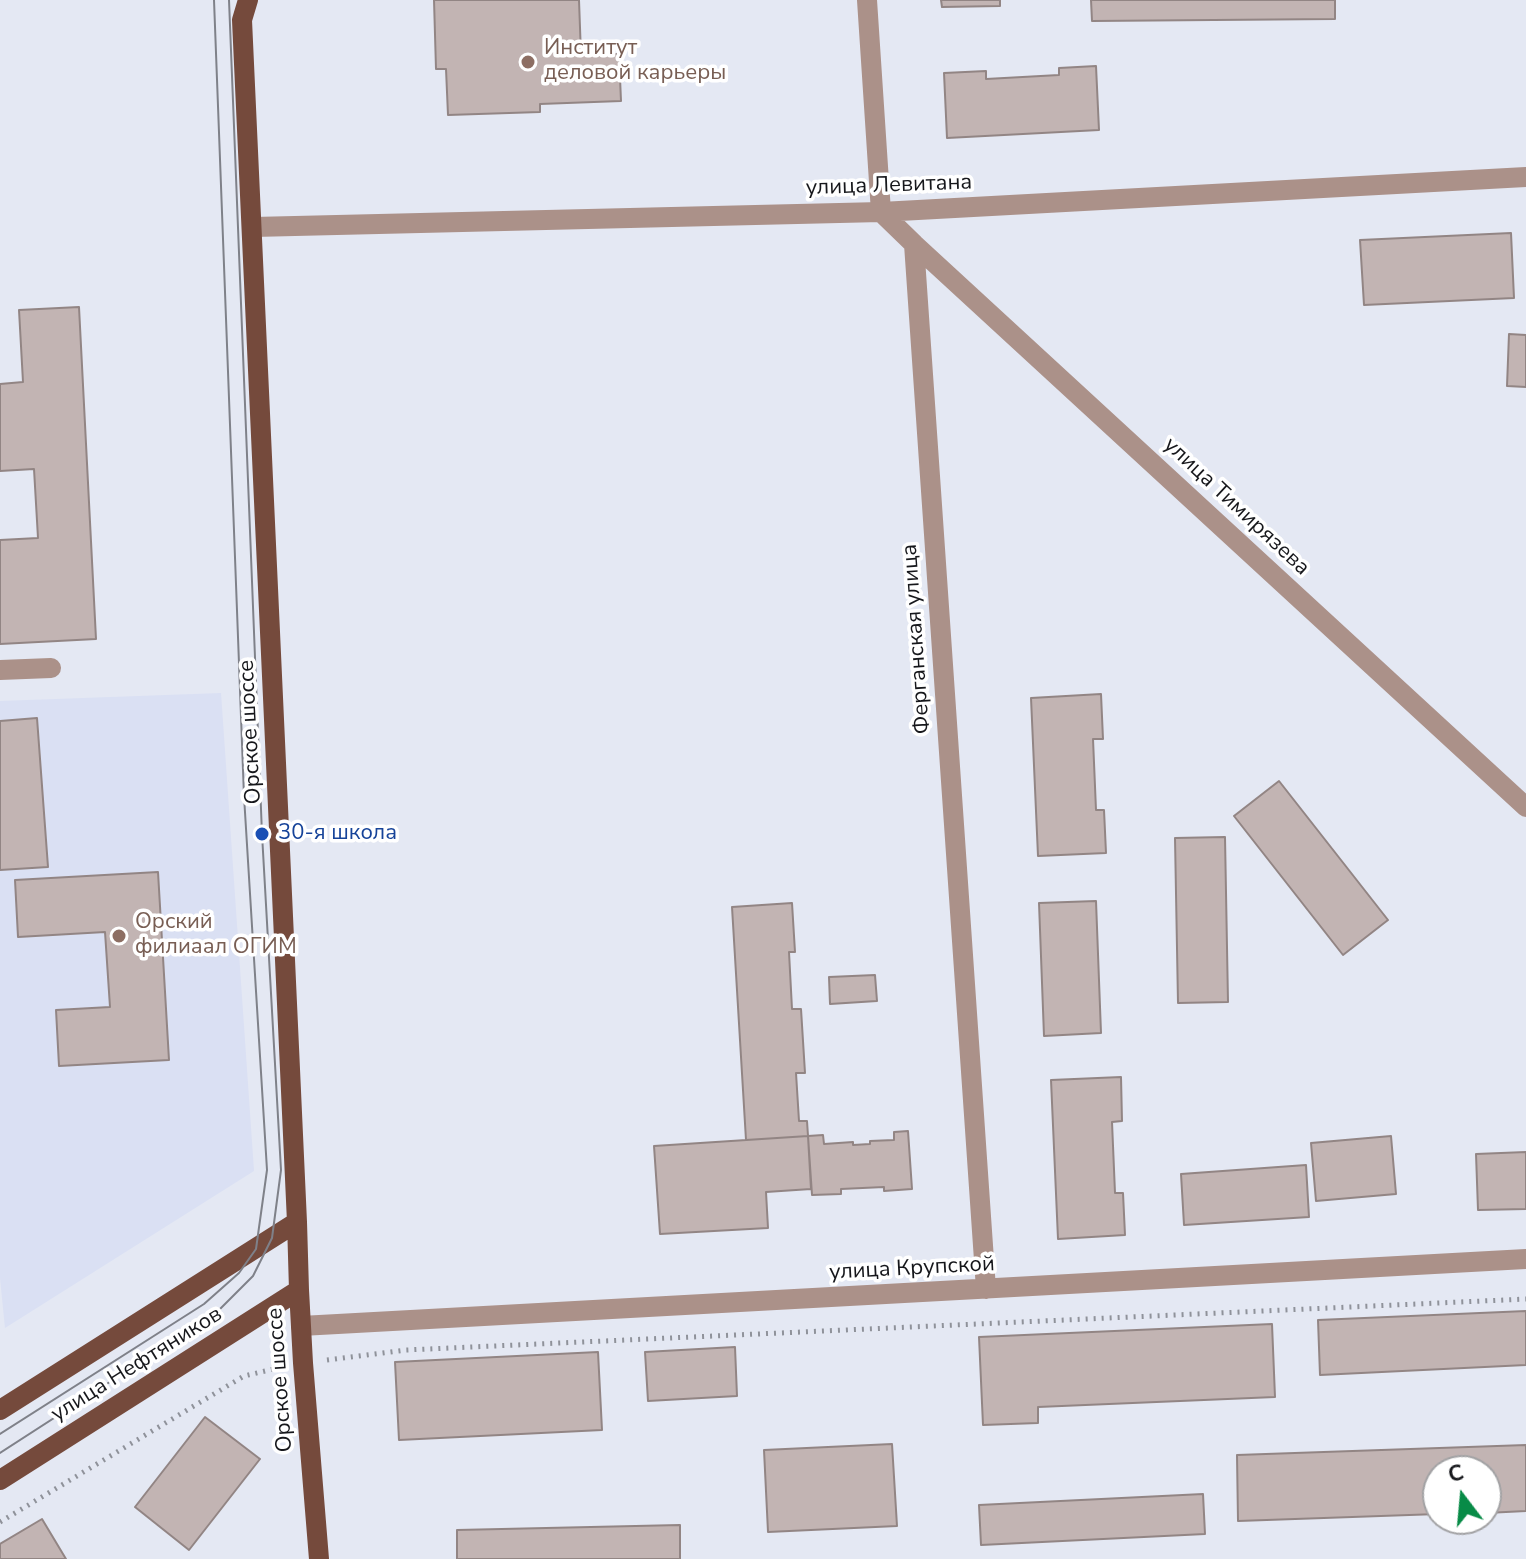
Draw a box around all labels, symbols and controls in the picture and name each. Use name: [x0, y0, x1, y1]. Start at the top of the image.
place label: Институт деловой карьеры: [544, 36, 726, 88]
marker: Институт деловой карьеры: [519, 53, 537, 71]
street label: улица Левитана: [805, 170, 973, 202]
street label: улица Тимирязева: [1157, 432, 1315, 582]
street label: Ферганская улица: [897, 543, 937, 735]
street label: Орское шоссе: [234, 659, 268, 805]
place label: 30-я школа: [278, 821, 397, 847]
marker: 30-я школа: [253, 825, 271, 843]
place label: Орский филиаал ОГИМ: [135, 910, 297, 962]
marker: Орский филиаал ОГИМ: [110, 927, 128, 945]
street label: улица Крупской: [829, 1251, 995, 1287]
street label: улица Нефтяников: [47, 1302, 227, 1428]
street label: Орское шоссе: [263, 1307, 299, 1453]
north arrow: [1422, 1455, 1502, 1535]
text: С: [1445, 1457, 1467, 1490]

